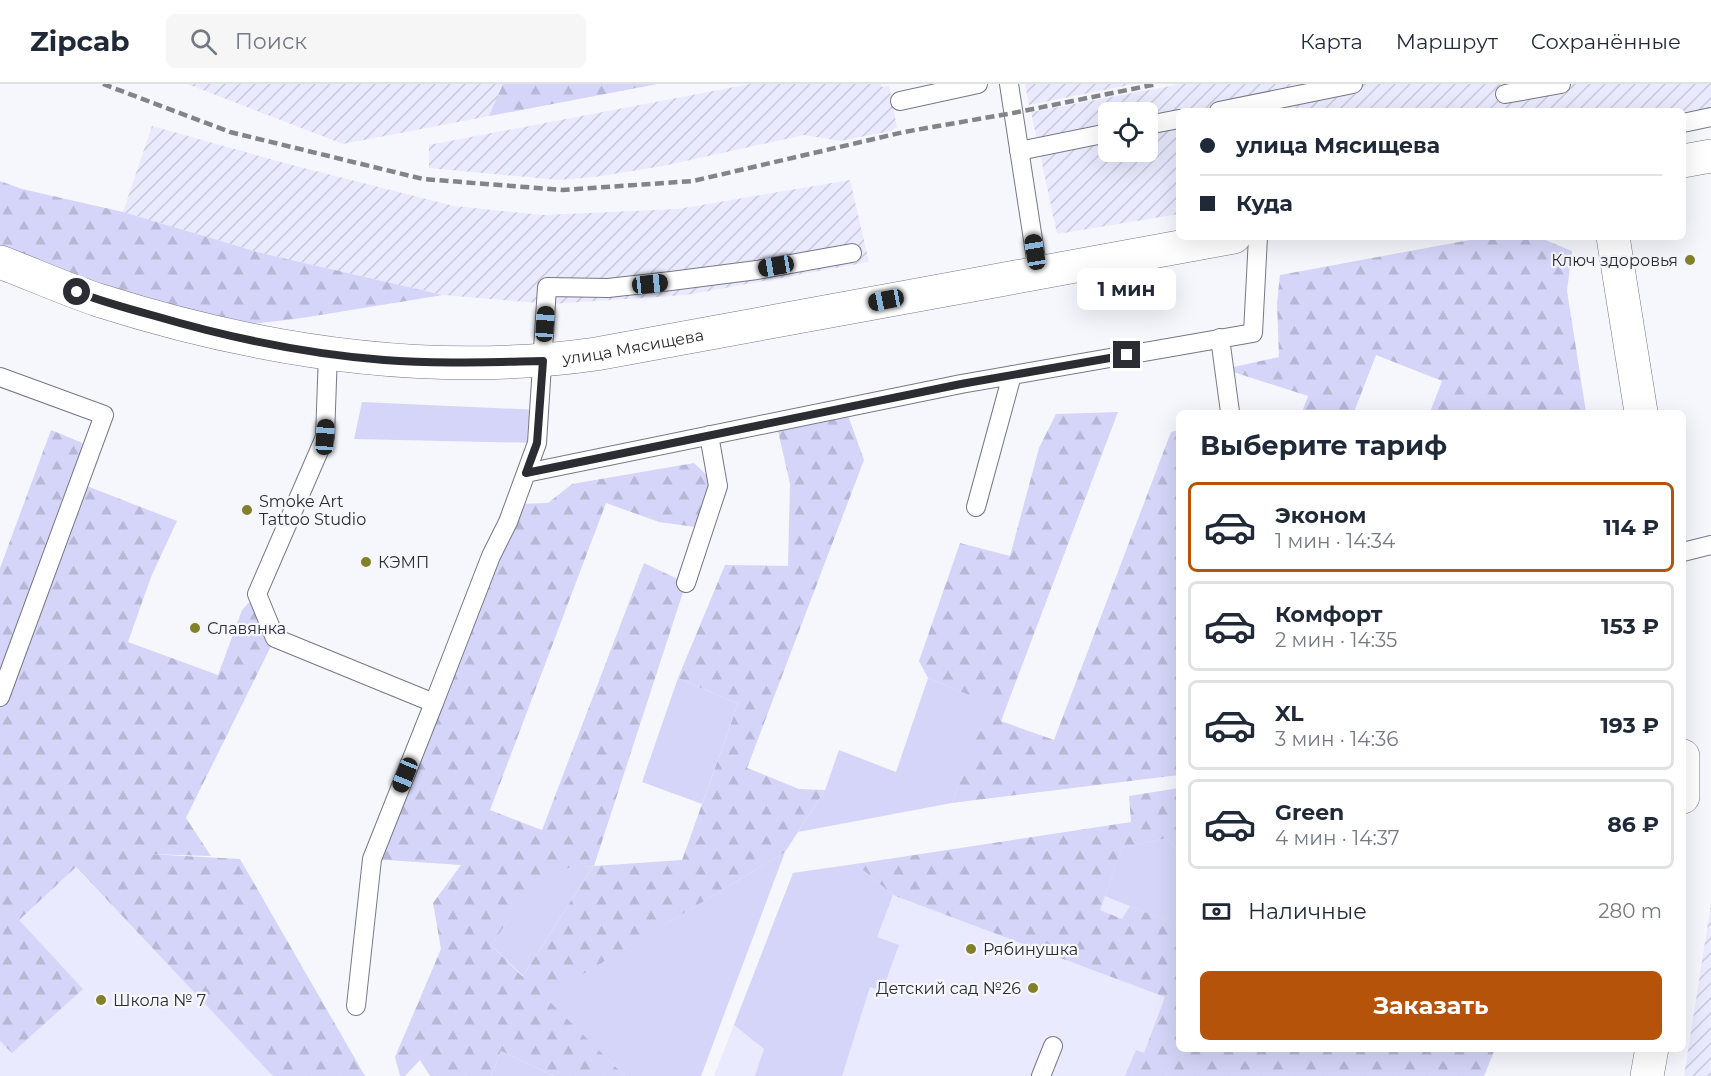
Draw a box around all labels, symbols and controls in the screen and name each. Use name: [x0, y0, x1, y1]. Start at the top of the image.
search box: [166, 14, 586, 68]
text: Zipcab: [30, 24, 130, 58]
icon: search: [187, 25, 220, 58]
text: Поиск: [235, 28, 307, 55]
text: Карта: [1300, 29, 1363, 54]
text: Маршрут: [1396, 29, 1498, 54]
text: Сохранённые: [1531, 29, 1681, 54]
map controls: [1098, 102, 1158, 162]
button: locate: [1098, 102, 1158, 162]
text: улица Мясищева: [1236, 132, 1440, 159]
text: Куда: [1236, 190, 1293, 217]
car: [1023, 233, 1047, 271]
place label: Ключ здоровья: [1551, 251, 1678, 270]
marker: Ключ здоровья: [1683, 253, 1697, 267]
car: [757, 254, 795, 278]
callout: 1 мин: [1078, 268, 1176, 310]
car: [631, 273, 669, 295]
text: 1 мин: [1098, 277, 1155, 301]
route start: [63, 278, 90, 305]
car: [867, 288, 905, 312]
car: [535, 305, 555, 343]
street label: улица Мясищева: [560, 325, 705, 368]
route end: [1113, 341, 1140, 368]
car: [315, 418, 335, 456]
text: Выберите тариф: [1200, 429, 1447, 462]
place label: Smoke Art Tattoo Studio: [259, 492, 366, 529]
icon: car: [1203, 500, 1257, 554]
text: Эконом: [1275, 502, 1366, 529]
marker: Smoke Art Tattoo Studio: [240, 503, 254, 517]
text: 114 ₽: [1603, 514, 1659, 541]
text: 1 мин · 14:34: [1275, 529, 1395, 553]
place label: КЭМП: [378, 553, 429, 572]
marker: КЭМП: [359, 555, 373, 569]
icon: car: [1203, 599, 1257, 653]
text: Комфорт: [1275, 601, 1383, 628]
text: 153 ₽: [1601, 613, 1659, 640]
place label: Славянка: [207, 619, 286, 638]
marker: Славянка: [188, 621, 202, 635]
text: 2 мин · 14:35: [1275, 628, 1397, 652]
icon: car: [1203, 698, 1257, 752]
text: XL: [1275, 700, 1304, 727]
text: 193 ₽: [1600, 712, 1659, 739]
text: 3 мин · 14:36: [1275, 727, 1398, 751]
car: [390, 755, 420, 795]
icon: car: [1203, 797, 1257, 851]
text: Green: [1275, 799, 1344, 826]
text: 86 ₽: [1607, 811, 1659, 838]
text: 4 мин · 14:37: [1275, 826, 1400, 850]
icon: cash: [1200, 895, 1233, 928]
text: Наличные: [1248, 898, 1367, 925]
text: 280 m: [1598, 899, 1662, 923]
place label: Рябинушка: [983, 940, 1078, 959]
marker: Рябинушка: [964, 942, 978, 956]
button: Заказать: [1200, 971, 1662, 1040]
place label: Детский сад №26: [876, 979, 1021, 998]
marker: Детский сад №26: [1026, 981, 1040, 995]
place label: Школа № 7: [113, 991, 206, 1010]
marker: Школа № 7: [94, 993, 108, 1007]

